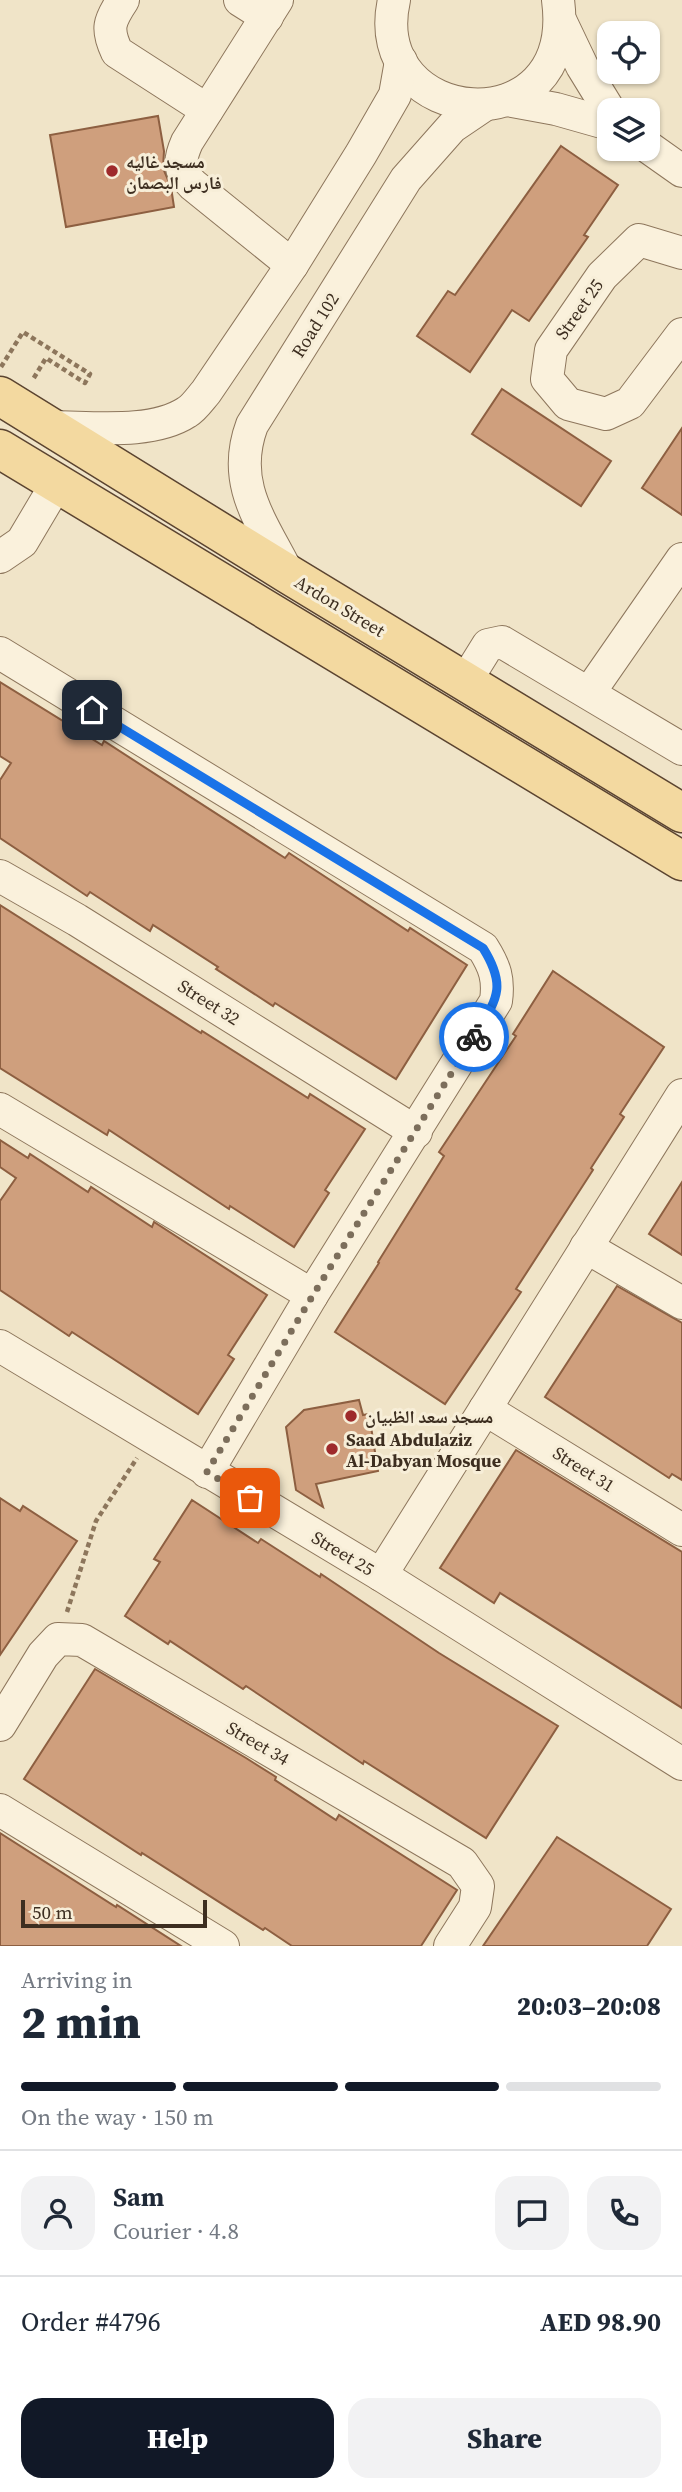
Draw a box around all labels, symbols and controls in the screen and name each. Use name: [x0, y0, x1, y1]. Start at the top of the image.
map controls: [597, 21, 660, 161]
button: locate: [597, 21, 660, 84]
button: layers: [597, 98, 660, 161]
place label: مسجد غاليه فارس البصمان: [126, 149, 222, 195]
marker: مسجد غاليه فارس البصمان: [104, 163, 120, 179]
street label: Street 25: [549, 274, 609, 344]
street label: Road 102: [285, 288, 345, 362]
street label: Ardon Street: [290, 569, 390, 643]
pin: [62, 680, 122, 740]
icon: home: [73, 691, 111, 729]
street label: Street 32: [173, 973, 245, 1031]
courier: [439, 1002, 509, 1072]
icon: bike: [455, 1018, 493, 1056]
place label: مسجد سعد الظبيان: [365, 1404, 493, 1429]
marker: مسجد سعد الظبيان: [343, 1408, 359, 1424]
place label: Saad Abdulaziz Al-Dabyan Mosque: [346, 1427, 501, 1473]
street label: Street 31: [548, 1440, 620, 1498]
marker: Saad Abdulaziz Al-Dabyan Mosque: [324, 1441, 340, 1457]
pin: [220, 1468, 280, 1528]
icon: bag: [231, 1479, 269, 1517]
street label: Street 25: [307, 1525, 379, 1581]
street label: Street 34: [222, 1715, 294, 1771]
scale bar: [21, 1897, 206, 1929]
text: 50 m: [32, 1899, 73, 1925]
text: Arriving in: [21, 1964, 133, 1996]
text: 20:03–20:08: [517, 1988, 661, 2024]
text: 2 min: [21, 1990, 141, 2053]
text: On the way · 150 m: [21, 2101, 214, 2133]
button: person: [21, 2176, 95, 2250]
button: chat: [495, 2176, 569, 2250]
button: phone: [587, 2176, 661, 2250]
text: Sam: [113, 2179, 164, 2215]
text: Courier · 4.8: [113, 2215, 239, 2247]
text: Order #4796: [21, 2304, 161, 2340]
text: AED 98.90: [540, 2304, 661, 2340]
button: Help: [21, 2398, 334, 2478]
button: Share: [348, 2398, 661, 2478]

